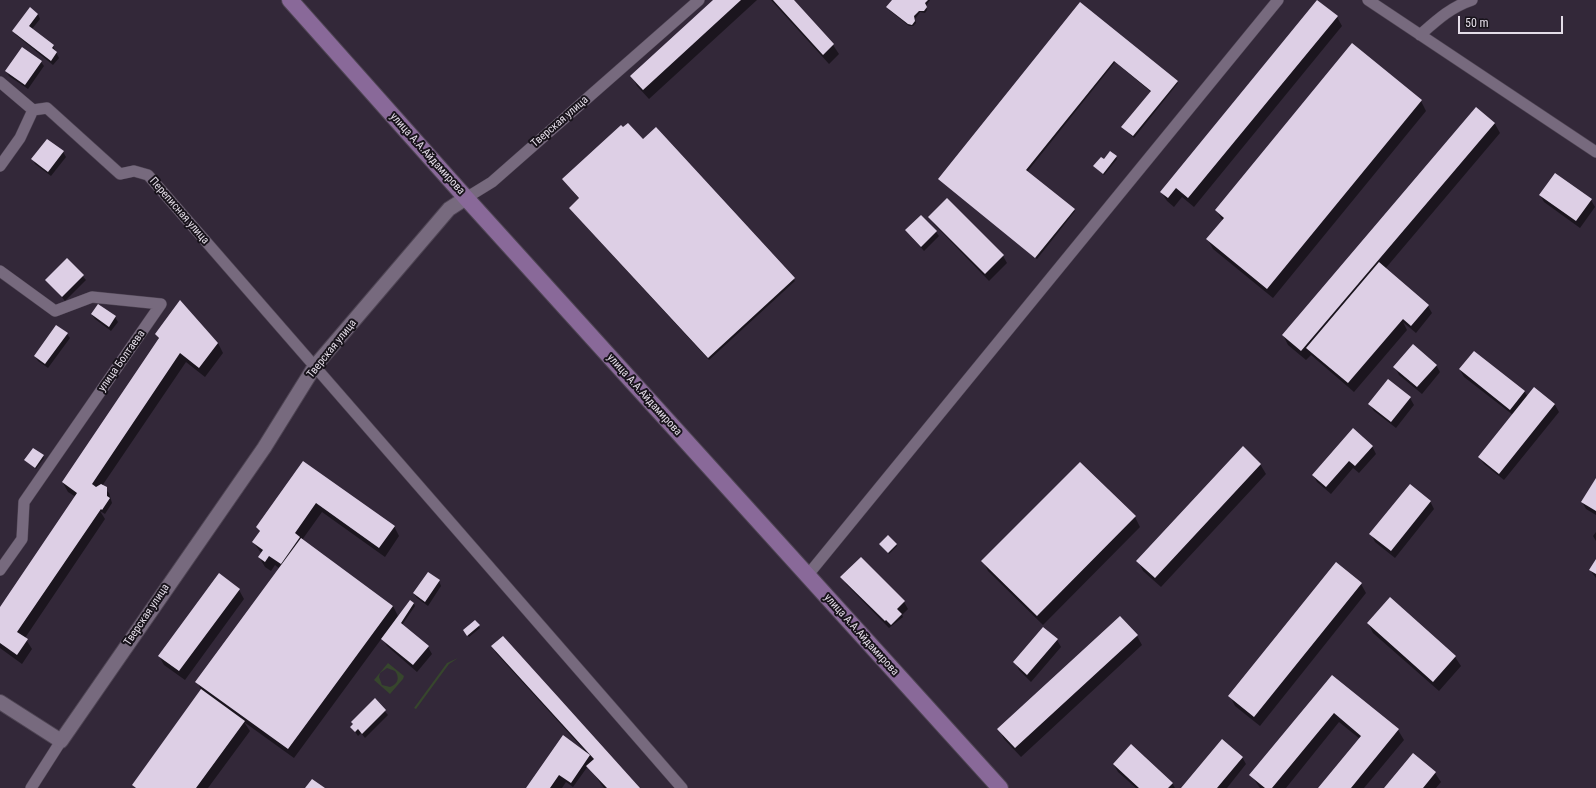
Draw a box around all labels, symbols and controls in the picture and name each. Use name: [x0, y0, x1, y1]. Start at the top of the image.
scale bar: [1460, 8, 1565, 34]
text: 50 m: [1465, 16, 1489, 30]
street label: Тверская улица: [529, 94, 591, 150]
street label: улица А.А.Айдамирова: [387, 110, 467, 198]
street label: Переписная улица: [146, 175, 212, 247]
street label: Тверская улица: [304, 317, 360, 381]
street label: улица Болтаева: [96, 328, 148, 394]
street label: улица А.А.Айдамирова: [604, 351, 684, 439]
street label: Тверская улица: [122, 582, 172, 648]
street label: улица А.А.Айдамирова: [821, 591, 901, 679]

